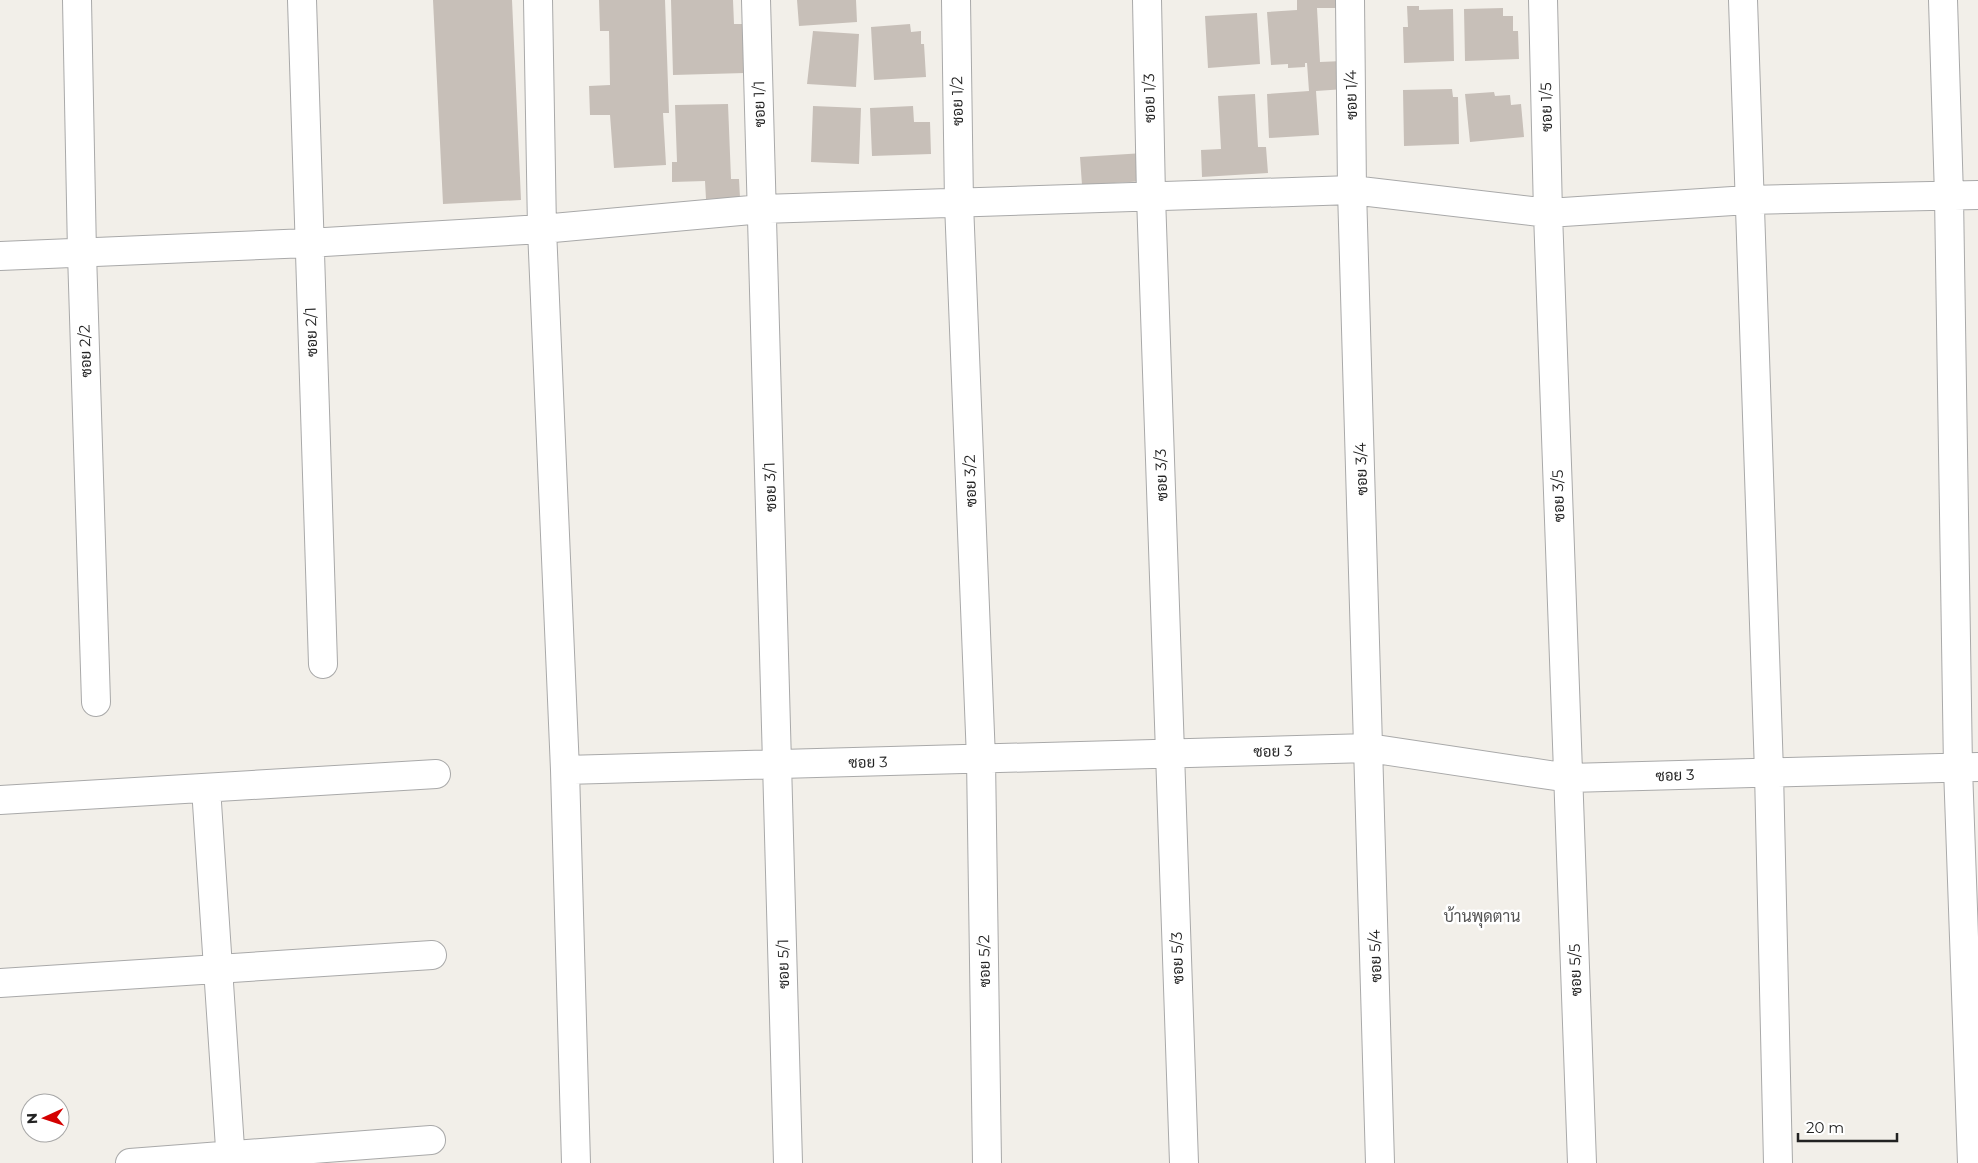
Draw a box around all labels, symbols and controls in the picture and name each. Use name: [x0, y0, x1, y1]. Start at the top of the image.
street label: ซอย 1/4: [1341, 70, 1361, 120]
street label: ซอย 1/3: [1139, 73, 1159, 123]
street label: ซอย 1/2: [947, 76, 967, 126]
street label: ซอย 1/1: [749, 80, 769, 128]
street label: ซอย 1/5: [1536, 82, 1556, 132]
street label: ซอย 2/1: [301, 307, 321, 357]
street label: ซอย 2/2: [75, 324, 95, 378]
street label: ซอย 3/4: [1351, 442, 1371, 496]
street label: ซอย 3/3: [1151, 448, 1171, 502]
street label: ซอย 3/2: [960, 454, 980, 508]
street label: ซอย 3/1: [760, 462, 780, 512]
street label: ซอย 3/5: [1548, 469, 1568, 523]
street label: ซอย 3: [1253, 741, 1293, 761]
street label: ซอย 3: [848, 752, 888, 772]
street label: ซอย 3: [1655, 765, 1695, 785]
district label: บ้านพุดตาน: [1444, 906, 1520, 928]
street label: ซอย 5/4: [1365, 929, 1385, 983]
street label: ซอย 5/3: [1167, 931, 1187, 985]
street label: ซอย 5/2: [974, 935, 994, 987]
street label: ซอย 5/1: [773, 939, 793, 989]
street label: ซอย 5/5: [1565, 943, 1585, 997]
north arrow: [20, 1093, 70, 1143]
scale bar: [1798, 1110, 1897, 1142]
text: N: [23, 1113, 41, 1125]
text: 20 m: [1806, 1118, 1844, 1137]

